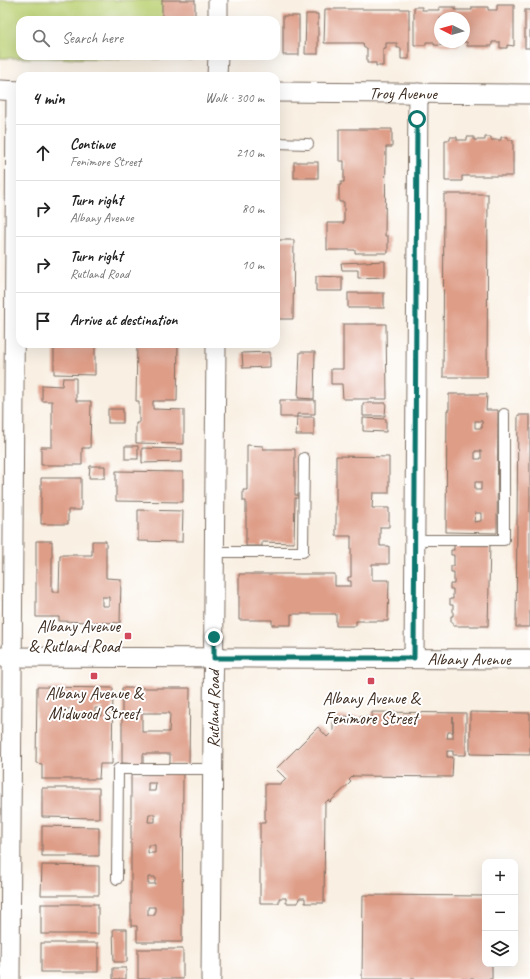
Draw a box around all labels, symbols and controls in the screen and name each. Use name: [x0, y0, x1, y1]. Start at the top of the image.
north arrow: [434, 12, 470, 48]
search box: [16, 16, 280, 60]
icon: search: [30, 27, 52, 49]
text: Search here: [62, 29, 123, 48]
street label: Troy Avenue: [369, 83, 438, 104]
text: 4 min: [32, 88, 65, 109]
text: Walk · 300 m: [205, 90, 264, 106]
route start: [408, 110, 426, 128]
text: Continue: [70, 135, 115, 154]
icon: ahead: [32, 142, 54, 164]
text: 210 m: [236, 145, 264, 161]
text: Fenimore Street: [70, 154, 141, 170]
text: Turn right: [70, 191, 123, 210]
icon: right: [32, 198, 54, 220]
text: 80 m: [242, 201, 264, 217]
text: Albany Avenue: [70, 210, 133, 226]
text: Turn right: [70, 247, 123, 266]
icon: right: [32, 254, 54, 276]
text: 10 m: [242, 257, 264, 273]
text: Rutland Road: [70, 266, 129, 282]
icon: arrive: [32, 310, 54, 332]
text: Arrive at destination: [70, 311, 177, 330]
place label: Albany Avenue & Rutland Road: [29, 616, 123, 657]
route end: [205, 628, 223, 646]
marker: Albany Avenue & Rutland Road: [123, 631, 133, 641]
street label: Albany Avenue: [427, 649, 512, 670]
street label: Rutland Road: [203, 667, 224, 748]
marker: Albany Avenue & Midwood Street: [89, 671, 99, 681]
marker: Albany Avenue & Fenimore Street: [366, 676, 376, 686]
place label: Albany Avenue & Midwood Street: [46, 683, 145, 724]
place label: Albany Avenue & Fenimore Street: [323, 688, 422, 729]
map controls: [482, 859, 518, 967]
button: +: [482, 859, 518, 895]
button: −: [482, 895, 518, 931]
button: layers: [482, 931, 518, 967]

